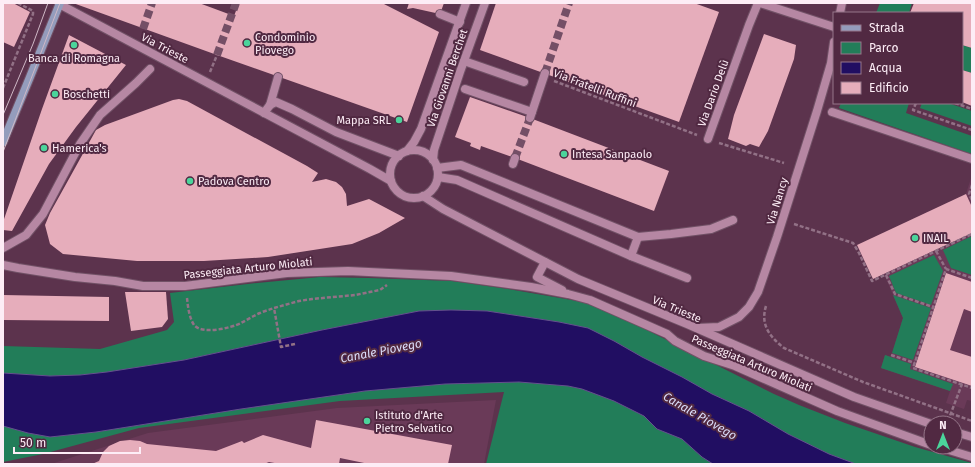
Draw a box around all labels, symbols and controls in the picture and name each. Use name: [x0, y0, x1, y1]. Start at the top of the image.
legend: [833, 12, 963, 104]
text: Strada: [869, 21, 904, 35]
street label: Via Giovanni Berchet: [425, 27, 470, 129]
street label: Via Trieste: [139, 31, 191, 66]
place label: Condominio Piovego: [255, 31, 315, 57]
marker: Condominio Piovego: [242, 38, 252, 48]
marker: Banca di Romagna: [69, 40, 79, 50]
text: Parco: [869, 41, 899, 55]
place label: Banca di Romagna: [28, 52, 120, 65]
street label: Via Dario Delù: [695, 58, 732, 129]
text: Acqua: [869, 61, 902, 75]
street label: Via Fratelli Ruffini: [551, 67, 638, 110]
text: Edificio: [869, 81, 909, 95]
place label: Boschetti: [63, 88, 110, 101]
marker: Boschetti: [50, 89, 60, 99]
place label: Mappa SRL: [336, 114, 392, 127]
marker: Mappa SRL: [394, 115, 404, 125]
place label: Hamerica's: [52, 142, 107, 155]
marker: Hamerica's: [39, 143, 49, 153]
place label: Intesa Sanpaolo: [572, 148, 652, 161]
marker: Intesa Sanpaolo: [559, 149, 569, 159]
place label: Padova Centro: [198, 175, 270, 188]
street label: Via Nancy: [764, 175, 791, 226]
marker: Padova Centro: [185, 176, 195, 186]
place label: INAIL: [923, 232, 949, 245]
marker: INAIL: [910, 233, 920, 243]
street label: Passeggiata Arturo Miolati: [183, 255, 313, 282]
street label: Via Trieste: [650, 293, 703, 326]
street label: Passeggiata Arturo Miolati: [690, 332, 814, 395]
water label: Canale Piovego: [339, 336, 423, 366]
water label: Canale Piovego: [661, 389, 739, 443]
place label: Istituto d'Arte Pietro Selvatico: [375, 409, 453, 435]
north arrow: [923, 415, 963, 455]
marker: Istituto d'Arte Pietro Selvatico: [362, 416, 372, 426]
text: N: [939, 419, 947, 432]
scale bar: [14, 429, 140, 455]
text: 50 m: [20, 436, 46, 450]

